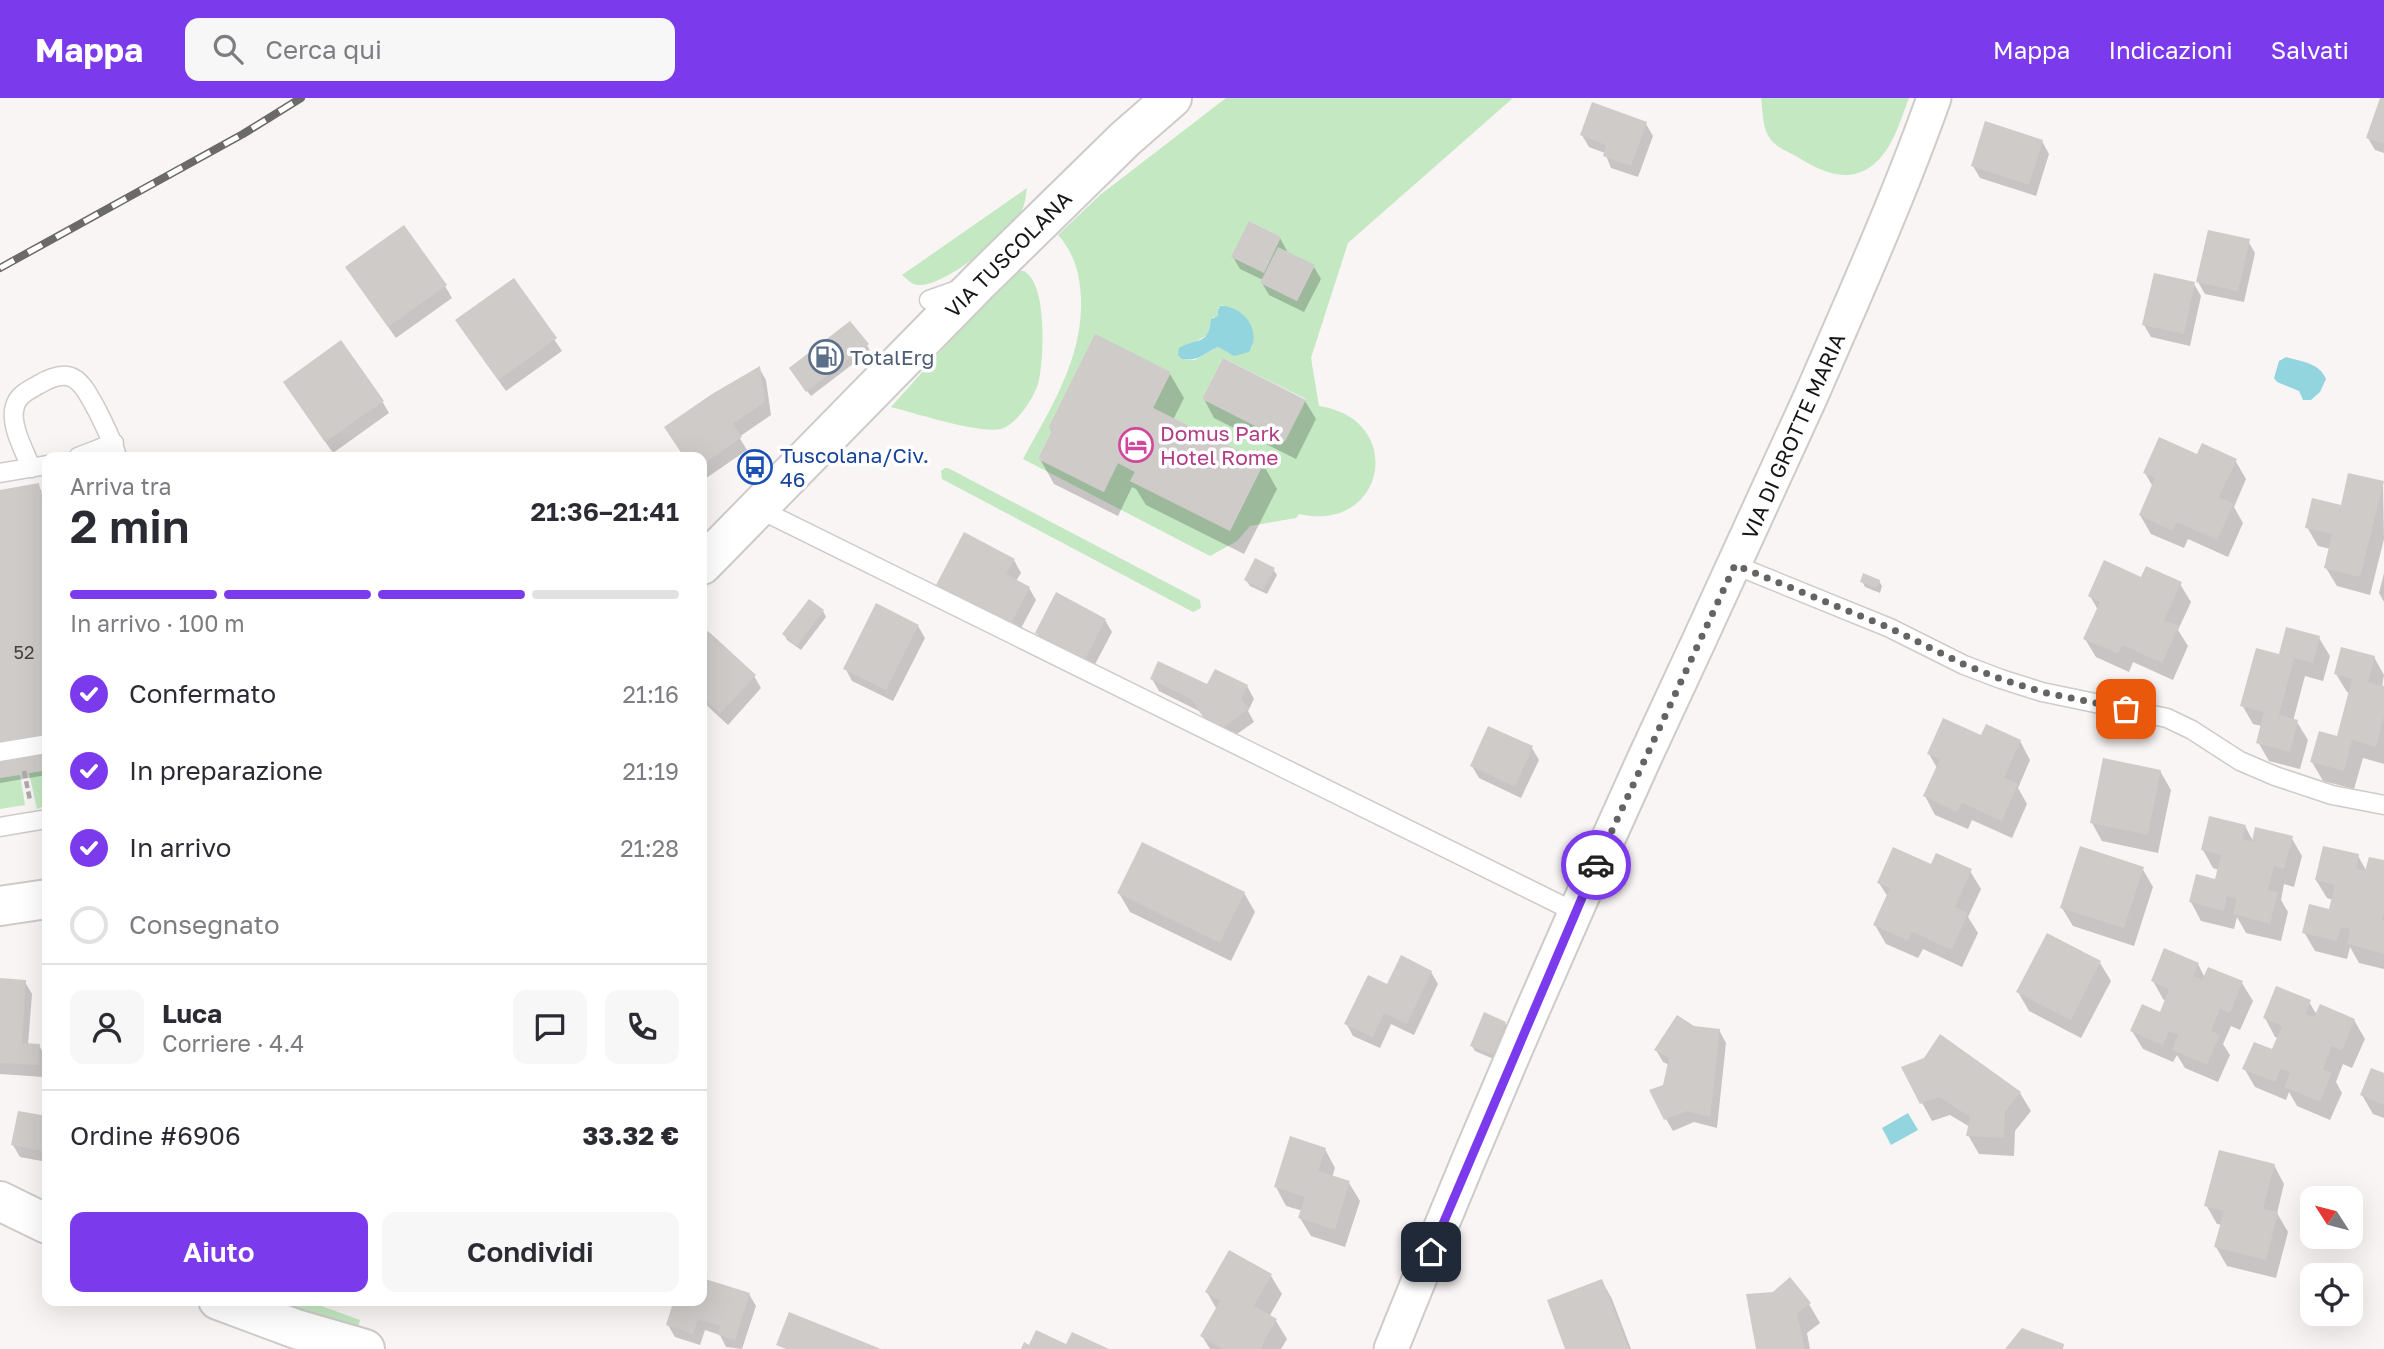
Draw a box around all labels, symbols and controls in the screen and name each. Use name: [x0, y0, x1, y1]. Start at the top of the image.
search box: [185, 18, 675, 81]
text: Mappa: [35, 30, 143, 69]
icon: search: [209, 30, 247, 68]
text: Cerca qui: [265, 34, 382, 65]
text: Mappa: [1993, 35, 2070, 64]
text: Indicazioni: [2108, 35, 2233, 64]
text: Salvati: [2271, 35, 2349, 64]
street label: VIA TUSCOLANA: [939, 185, 1077, 323]
street label: VIA DI GROTTE MARIA: [1736, 329, 1850, 543]
fuel station icon: TotalErg: [807, 338, 845, 376]
place label: TotalErg: [850, 344, 934, 370]
place label: Domus Park Hotel Rome: [1160, 420, 1281, 470]
hotel icon: Domus Park Hotel Rome: [1117, 426, 1155, 464]
place label: Tuscolana/Civ. 46: [780, 442, 929, 492]
bus stop icon: Tuscolana/Civ. 46: [736, 448, 774, 486]
text: Arriva tra: [70, 472, 171, 500]
text: 21:36–21:41: [530, 496, 679, 527]
text: 2 min: [70, 498, 190, 553]
text: In arrivo · 100 m: [70, 609, 245, 637]
house number: 52: [14, 641, 34, 663]
icon: check: [70, 675, 108, 713]
text: Confermato: [129, 678, 276, 709]
pin: [2096, 679, 2156, 739]
text: 21:16: [623, 680, 679, 708]
icon: bag: [2107, 690, 2145, 728]
icon: check: [70, 752, 108, 790]
text: In preparazione: [129, 755, 323, 786]
text: 21:19: [623, 757, 679, 785]
icon: check: [70, 829, 108, 867]
courier: [1561, 830, 1631, 900]
text: In arrivo: [129, 832, 231, 863]
text: 21:28: [620, 834, 679, 862]
icon: car: [1577, 846, 1615, 884]
text: Consegnato: [129, 909, 280, 940]
button: person: [70, 990, 144, 1064]
button: chat: [513, 990, 587, 1064]
button: phone: [605, 990, 679, 1064]
text: Luca: [162, 998, 222, 1029]
text: Corriere · 4.4: [162, 1029, 304, 1057]
text: Ordine #6906: [70, 1120, 241, 1151]
text: 33.32 €: [582, 1120, 679, 1151]
north arrow: [2300, 1186, 2362, 1250]
map controls: [2300, 1186, 2363, 1326]
button: Aiuto: [70, 1212, 368, 1292]
button: Condividi: [382, 1212, 679, 1292]
pin: [1401, 1222, 1461, 1282]
icon: home: [1412, 1233, 1450, 1271]
button: locate: [2300, 1263, 2363, 1326]

